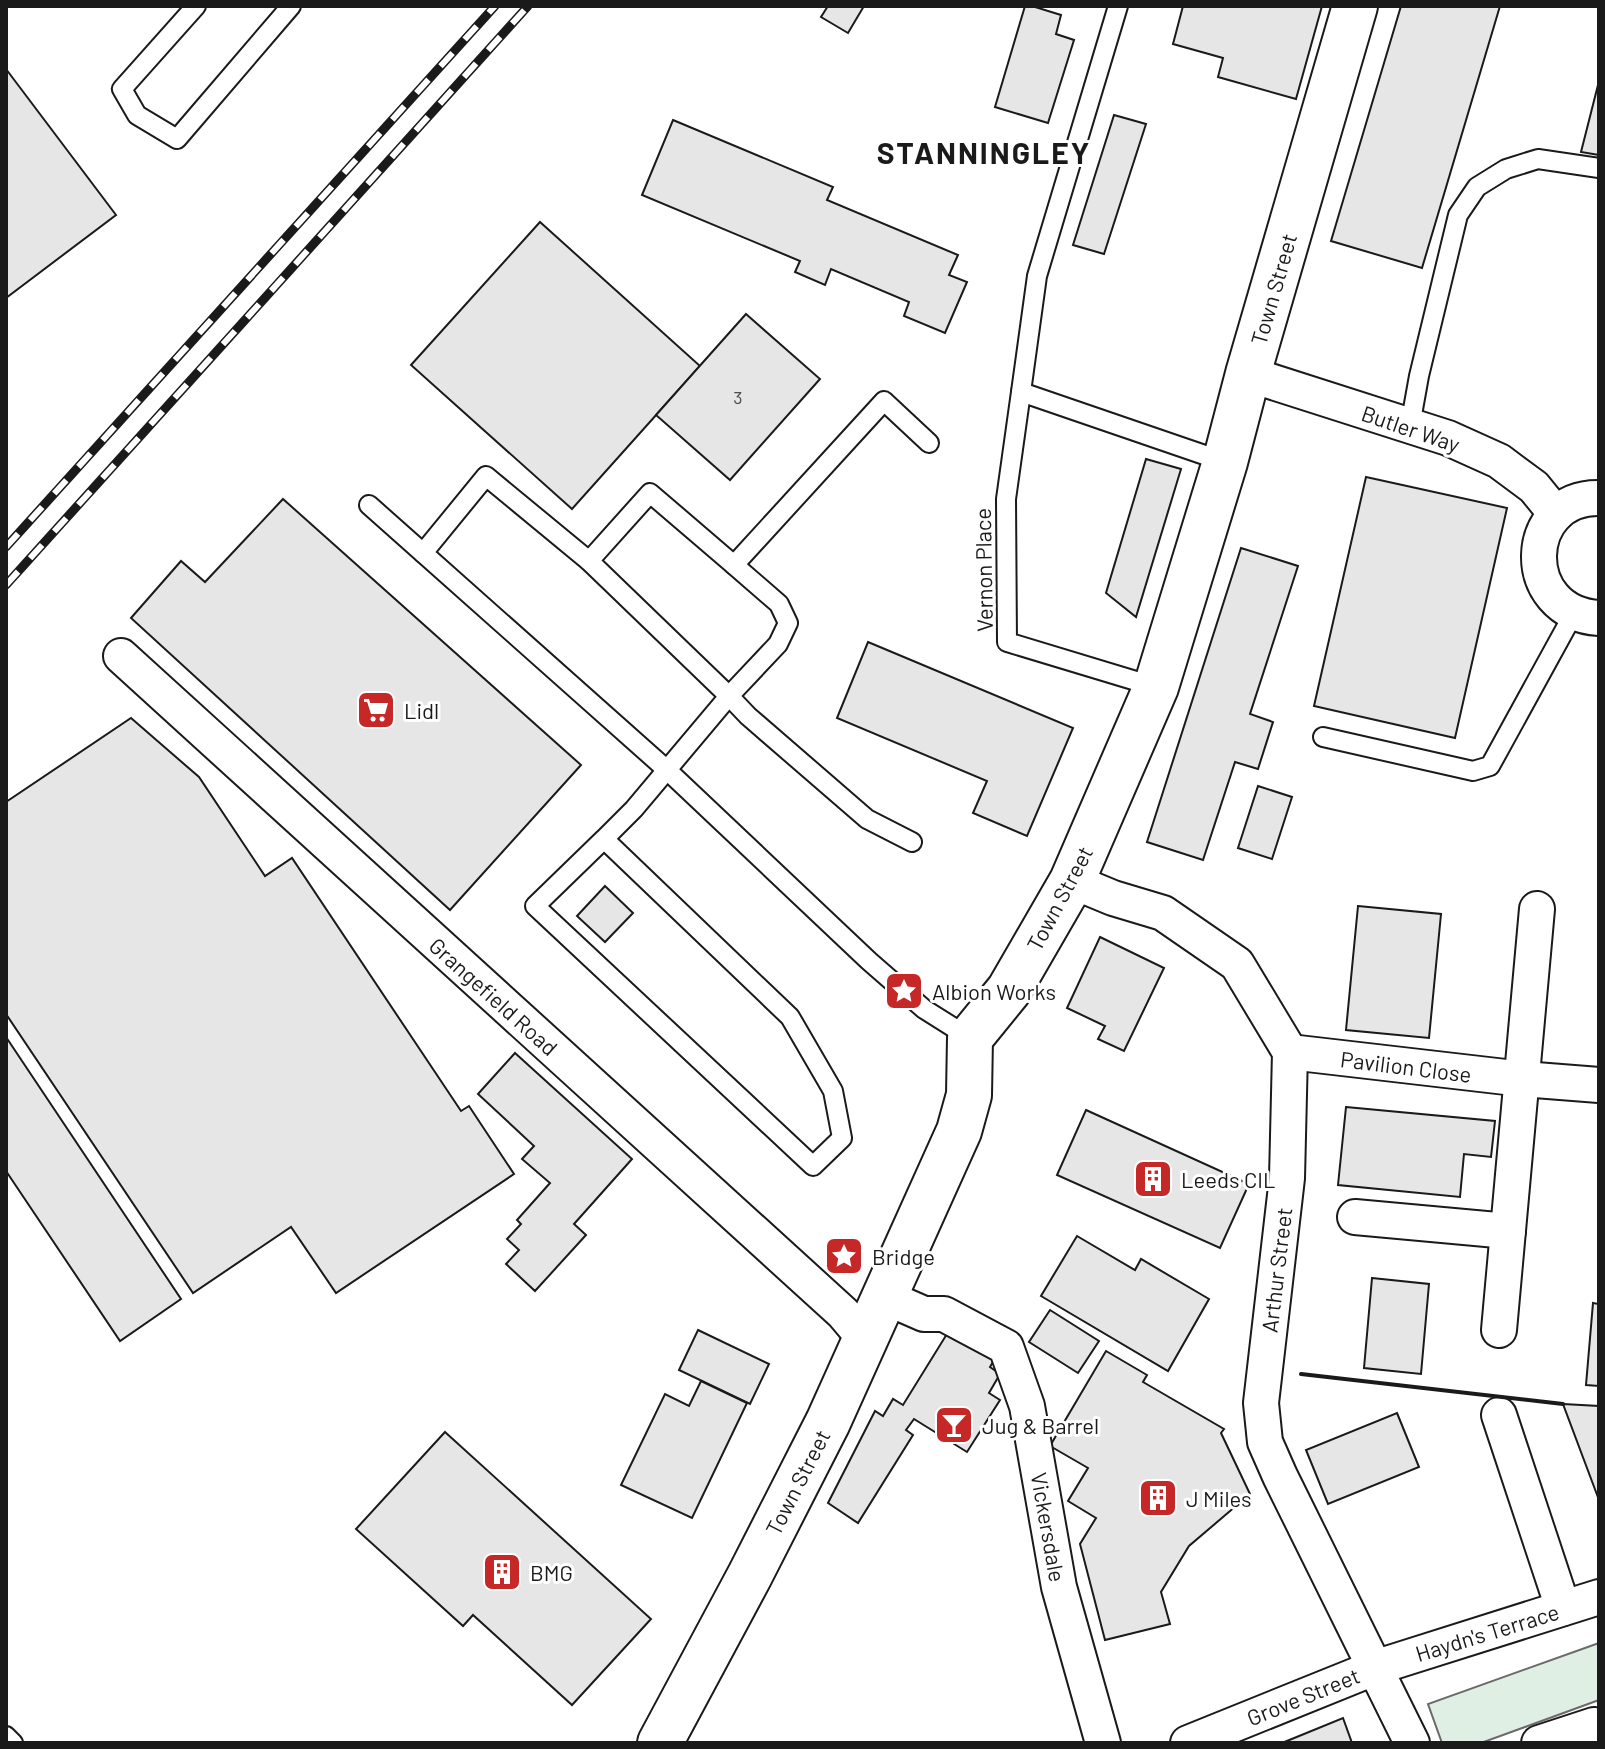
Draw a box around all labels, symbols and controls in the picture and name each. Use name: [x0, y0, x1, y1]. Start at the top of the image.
district label: STANNINGLEY: [877, 134, 1091, 170]
street label: Town Street: [1245, 230, 1301, 348]
house number: 3: [733, 386, 743, 408]
street label: Butler Way: [1359, 399, 1463, 457]
street label: Vernon Place: [969, 508, 997, 632]
supermarket icon: Lidl: [355, 689, 397, 731]
place label: Lidl: [404, 697, 439, 723]
street label: Town Street: [1021, 841, 1097, 955]
street label: Grangefield Road: [425, 932, 563, 1060]
place icon: Albion Works: [883, 970, 925, 1012]
place label: Albion Works: [932, 978, 1056, 1004]
street label: Pavilion Close: [1339, 1045, 1473, 1087]
building icon: Leeds CIL: [1132, 1158, 1174, 1200]
place label: Leeds CIL: [1181, 1166, 1276, 1192]
street label: Arthur Street: [1255, 1206, 1297, 1334]
place icon: Bridge: [823, 1235, 865, 1277]
place label: Bridge: [872, 1243, 935, 1269]
bar icon: Jug & Barrel: [933, 1404, 975, 1446]
place label: Jug & Barrel: [982, 1412, 1099, 1438]
street label: Town Street: [759, 1425, 835, 1539]
street label: Vickersdale: [1027, 1470, 1071, 1584]
building icon: J Miles: [1137, 1477, 1179, 1519]
place label: J Miles: [1186, 1485, 1252, 1511]
building icon: BMG: [481, 1551, 523, 1593]
place label: BMG: [530, 1559, 573, 1585]
street label: Haydn's Terrace: [1412, 1598, 1562, 1666]
street label: Grove Street: [1243, 1662, 1363, 1730]

